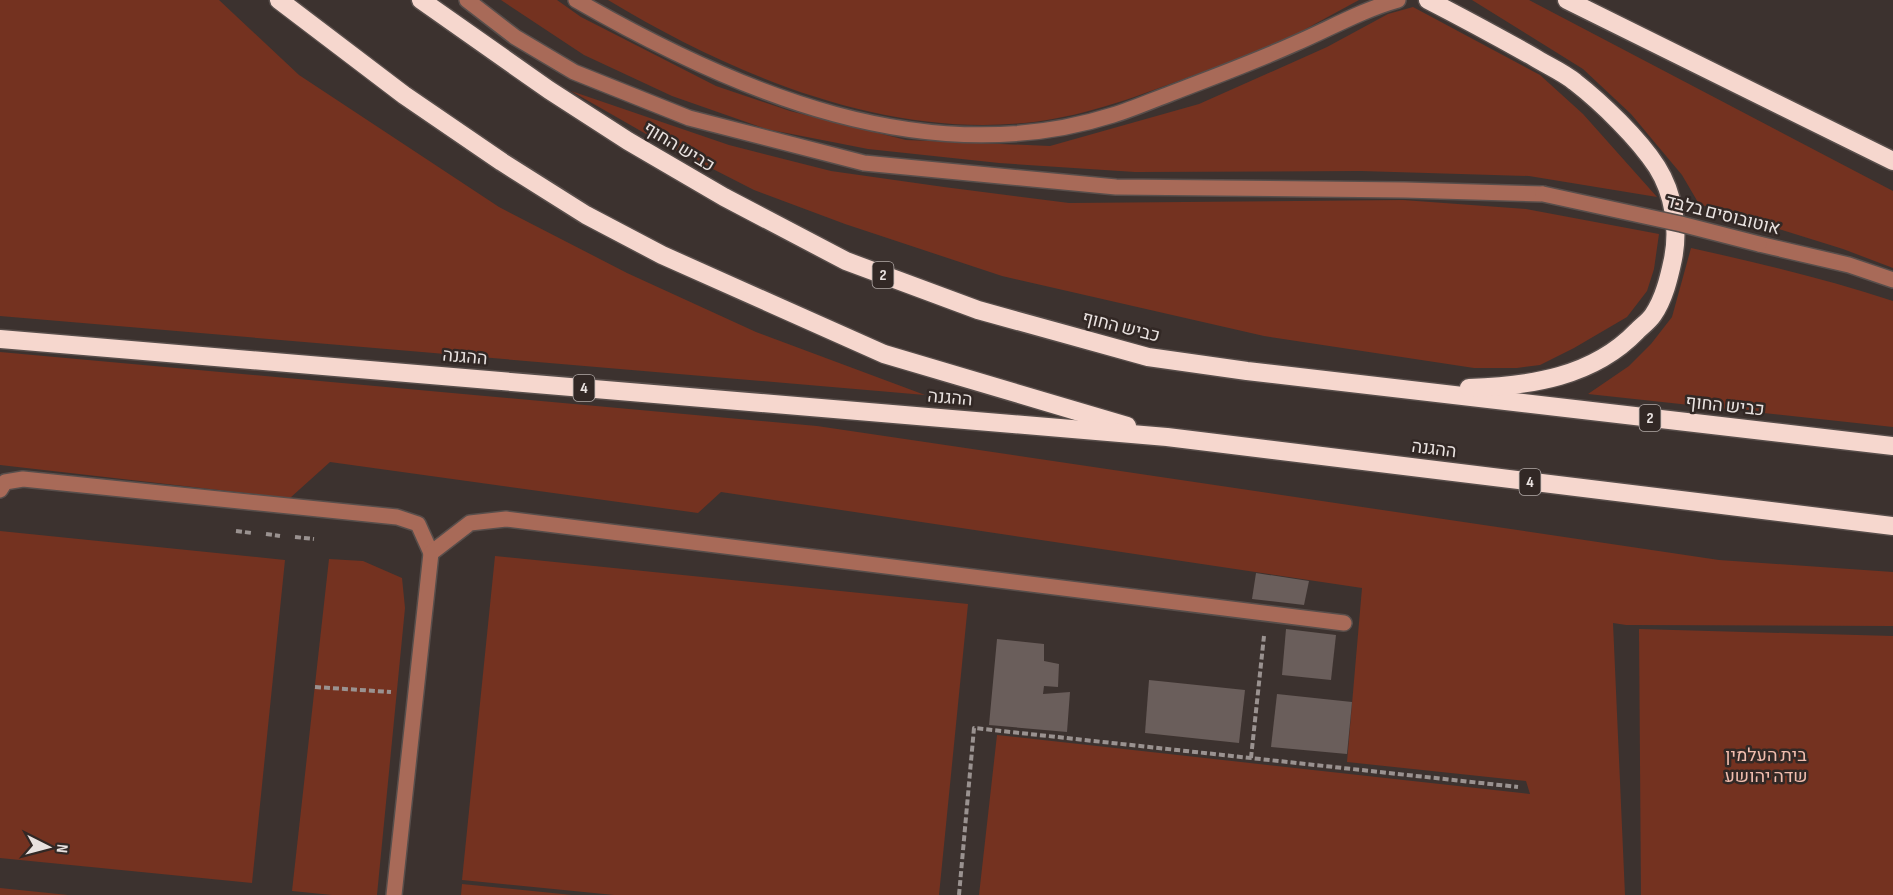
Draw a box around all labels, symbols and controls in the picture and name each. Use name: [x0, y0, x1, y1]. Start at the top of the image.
street label: כביש החוף: [640, 118, 718, 176]
street label: אוטובוסים בלבד: [1664, 191, 1782, 239]
road number: 2: [872, 262, 894, 288]
street label: כביש החוף: [1080, 307, 1162, 347]
street label: ההגנה: [442, 345, 488, 369]
road number: 4: [574, 375, 594, 401]
street label: ההגנה: [927, 386, 973, 410]
street label: כביש החוף: [1684, 391, 1766, 421]
road number: 2: [1640, 405, 1660, 431]
street label: ההגנה: [1410, 436, 1458, 462]
road number: 4: [1520, 469, 1540, 495]
park label: בית העלמין שדה יהושע: [1724, 745, 1808, 787]
north arrow: [18, 817, 78, 877]
text: N: [52, 843, 71, 854]

